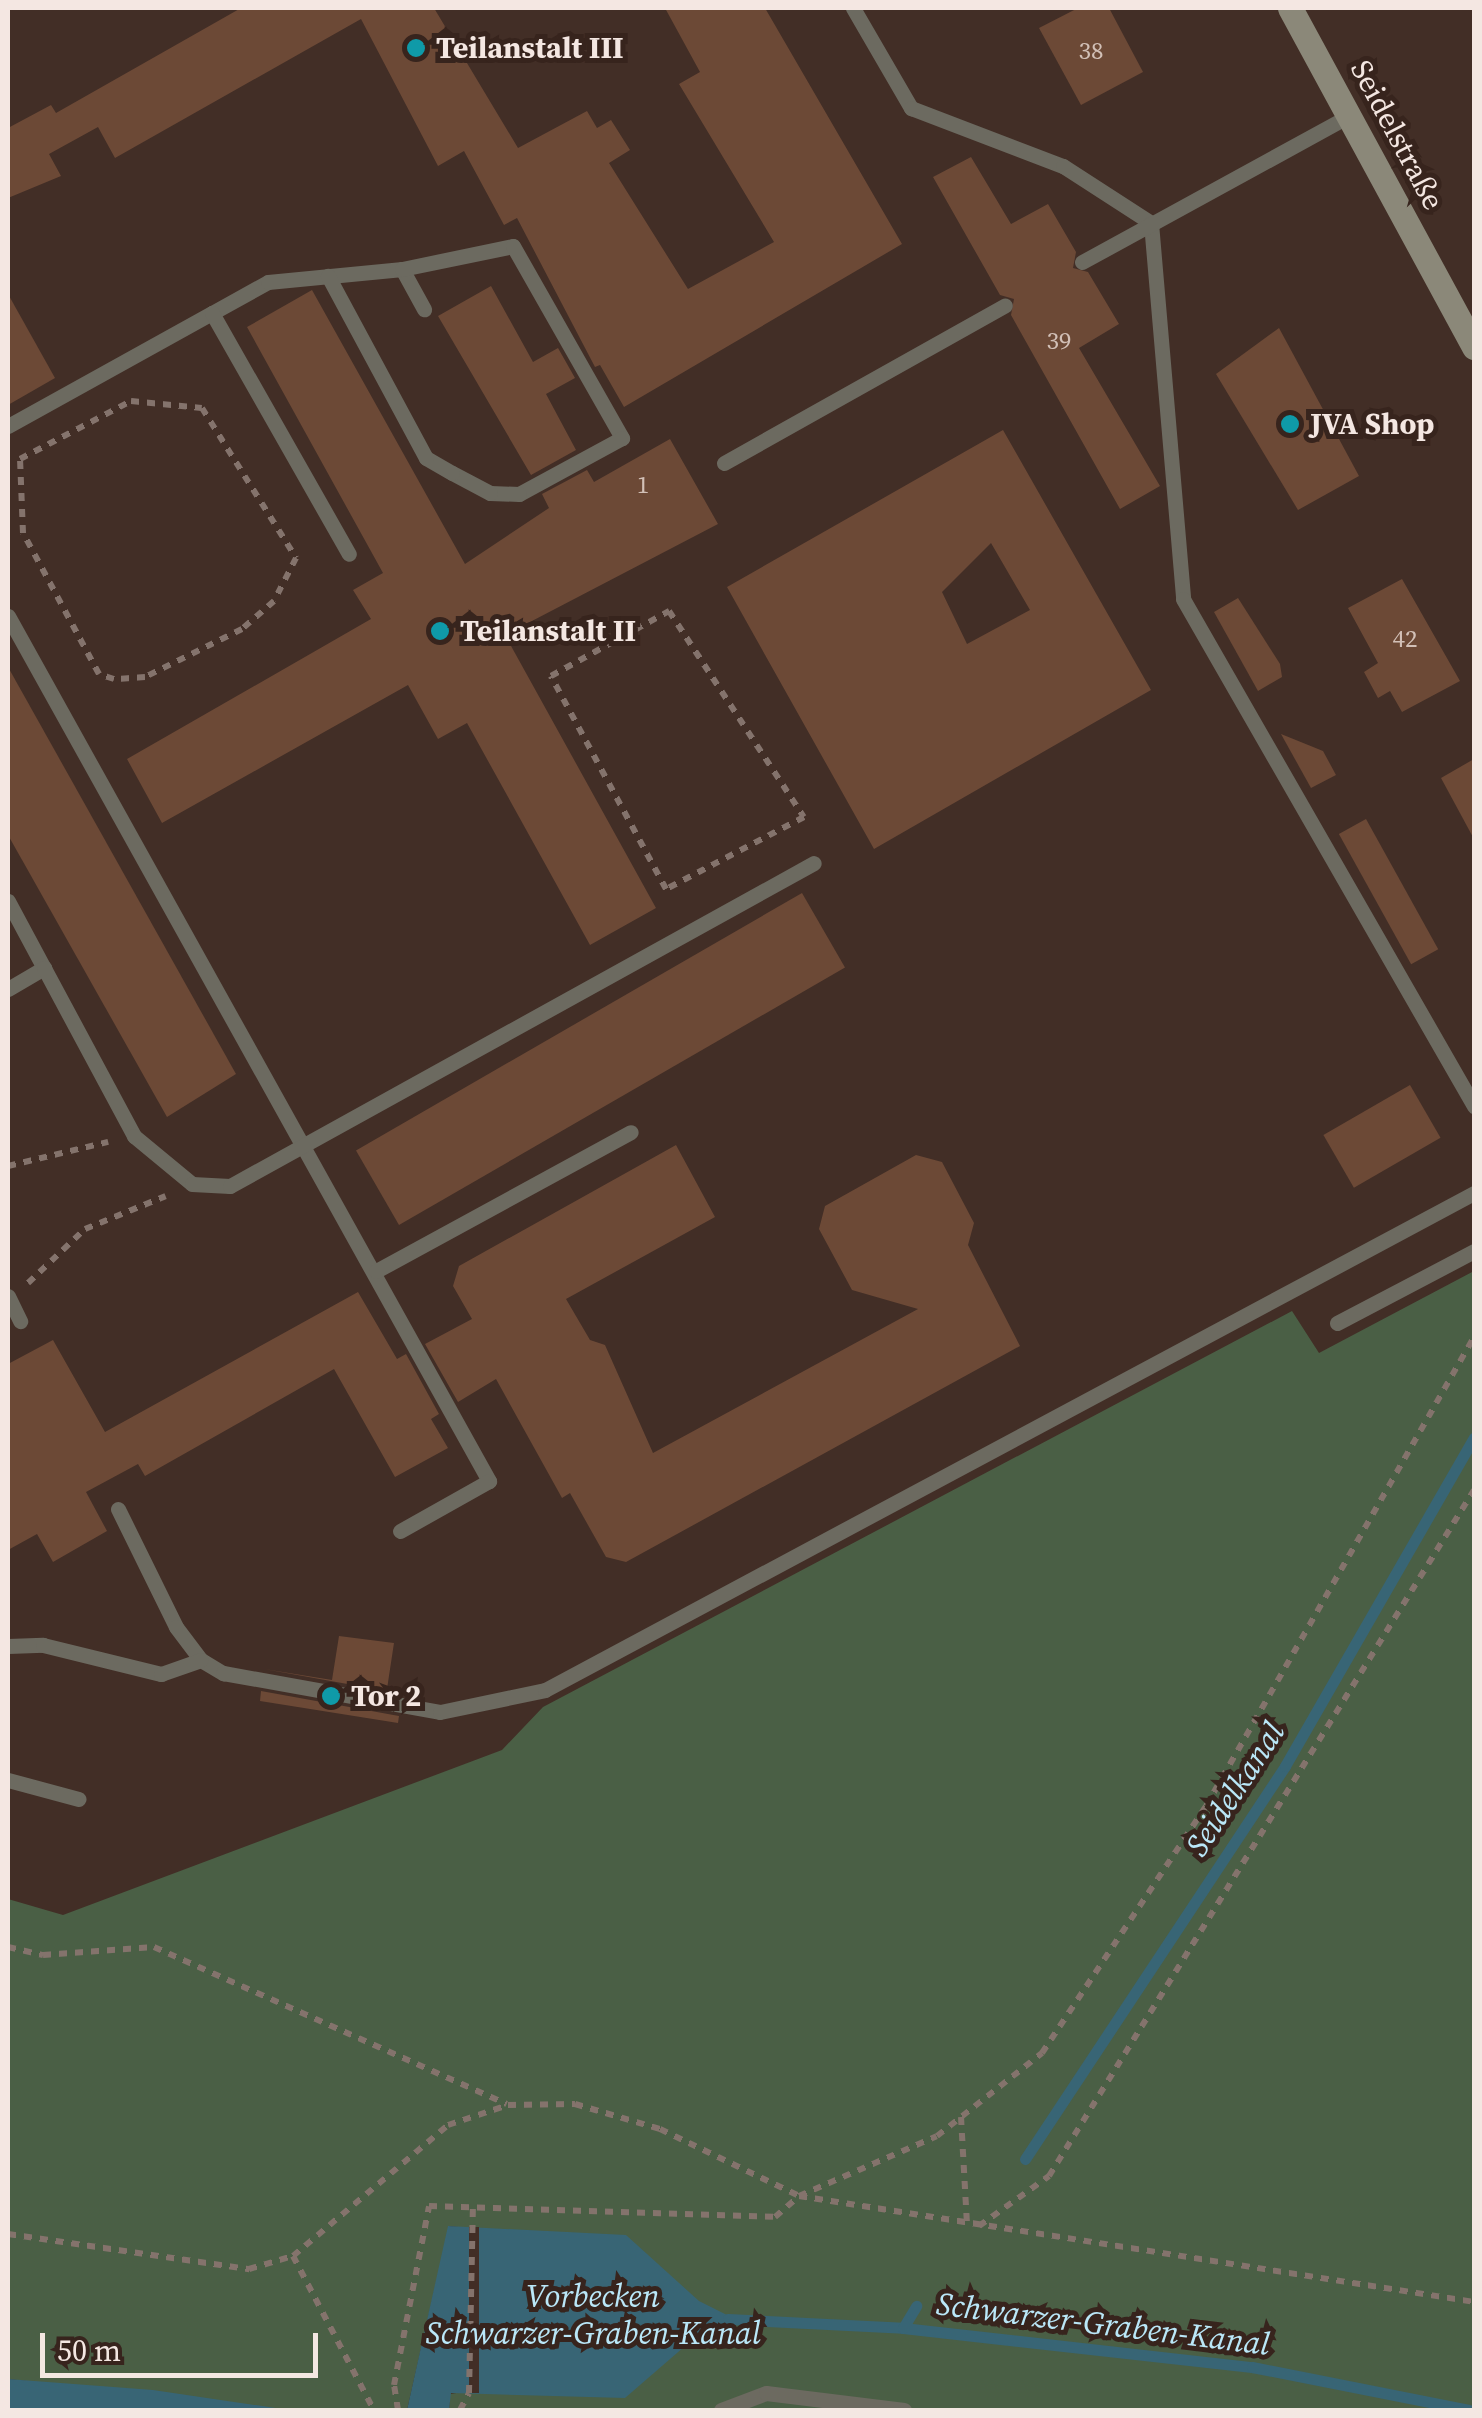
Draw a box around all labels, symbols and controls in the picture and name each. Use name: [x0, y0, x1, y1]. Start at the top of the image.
place label: Teilanstalt III: [436, 30, 624, 66]
house number: 38: [1079, 35, 1103, 65]
marker: Teilanstalt III: [405, 37, 427, 59]
street label: Seidelstraße: [1343, 54, 1451, 216]
house number: 39: [1047, 325, 1071, 355]
place label: JVA Shop: [1310, 406, 1434, 442]
marker: JVA Shop: [1279, 413, 1301, 435]
house number: 1: [637, 469, 649, 499]
place label: Teilanstalt II: [460, 613, 636, 649]
marker: Teilanstalt II: [429, 620, 451, 642]
house number: 42: [1393, 623, 1417, 653]
place label: Tor 2: [351, 1678, 421, 1714]
marker: Tor 2: [320, 1685, 342, 1707]
water label: Seidelkanal: [1178, 1715, 1292, 1863]
water label: Vorbecken Schwarzer-Graben-Kanal: [425, 2278, 761, 2353]
water label: Schwarzer-Graben-Kanal: [934, 2285, 1272, 2363]
scale bar: [45, 2313, 322, 2375]
text: 50 m: [57, 2330, 121, 2371]

